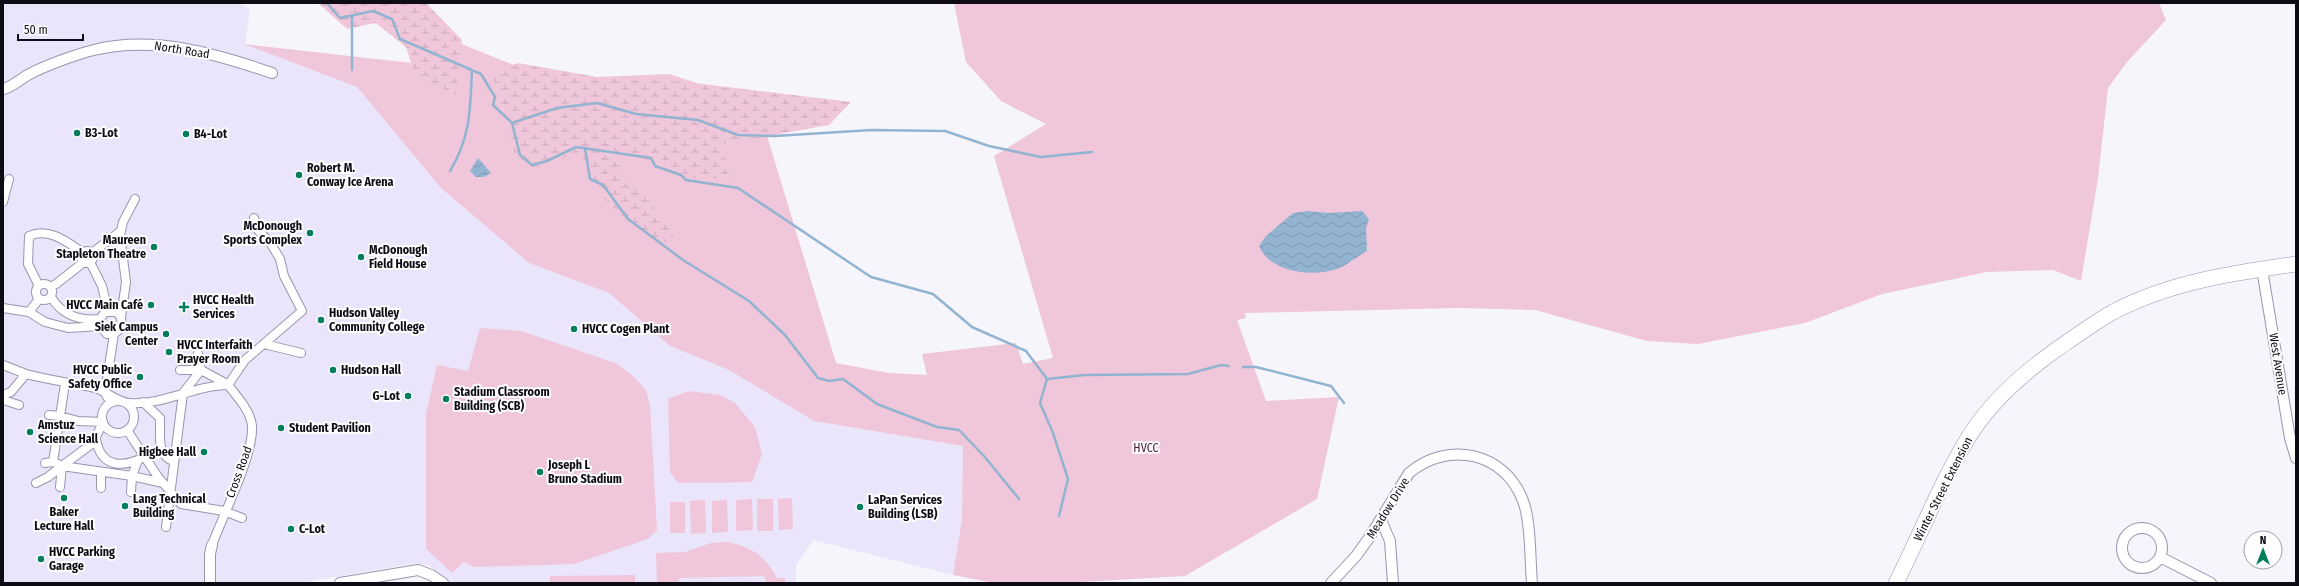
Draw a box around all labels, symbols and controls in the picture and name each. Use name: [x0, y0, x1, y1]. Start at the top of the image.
scale bar: [18, 16, 83, 42]
text: 50 m: [24, 23, 48, 37]
street label: North Road: [153, 39, 211, 61]
place label: B3-Lot: [85, 126, 119, 140]
place label: B4-Lot: [194, 127, 228, 141]
marker: B3-Lot: [72, 128, 82, 138]
marker: B4-Lot: [181, 129, 191, 139]
place label: Robert M. Conway Ice Arena: [307, 161, 394, 189]
marker: Robert M. Conway Ice Arena: [294, 170, 304, 180]
place label: McDonough Sports Complex: [224, 219, 302, 247]
marker: McDonough Sports Complex: [305, 228, 315, 238]
place label: Maureen Stapleton Theatre: [56, 233, 146, 261]
marker: Maureen Stapleton Theatre: [149, 242, 159, 252]
place label: McDonough Field House: [369, 243, 428, 271]
marker: McDonough Field House: [356, 252, 366, 262]
place label: HVCC Health Services: [193, 293, 254, 321]
place label: HVCC Main Café: [66, 298, 143, 312]
marker: HVCC Main Café: [146, 300, 156, 310]
marker: HVCC Health Services: [178, 301, 190, 313]
place label: Hudson Valley Community College: [329, 306, 425, 334]
marker: Hudson Valley Community College: [316, 315, 326, 325]
place label: Siek Campus Center: [95, 320, 159, 348]
place label: HVCC Cogen Plant: [582, 322, 670, 336]
marker: HVCC Cogen Plant: [569, 324, 579, 334]
marker: Siek Campus Center: [161, 329, 171, 339]
street label: West Avenue: [2266, 332, 2290, 396]
place label: HVCC Interfaith Prayer Room: [177, 338, 253, 366]
marker: HVCC Interfaith Prayer Room: [164, 347, 174, 357]
place label: HVCC Public Safety Office: [68, 363, 133, 391]
place label: Hudson Hall: [341, 363, 402, 377]
marker: Hudson Hall: [328, 365, 338, 375]
marker: HVCC Public Safety Office: [135, 372, 145, 382]
place label: Stadium Classroom Building (SCB): [454, 385, 550, 413]
place label: G-Lot: [372, 389, 401, 403]
marker: G-Lot: [403, 391, 413, 401]
marker: Stadium Classroom Building (SCB): [441, 394, 451, 404]
place label: Amstuz Science Hall: [37, 418, 99, 446]
place label: Student Pavilion: [289, 421, 371, 435]
marker: Student Pavilion: [276, 423, 286, 433]
marker: Amstuz Science Hall: [25, 427, 35, 437]
street label: Winter Street Extension: [1911, 435, 1975, 543]
park label: HVCC: [1133, 441, 1159, 455]
street label: Cross Road: [223, 444, 255, 500]
place label: Higbee Hall: [139, 445, 197, 459]
marker: Higbee Hall: [199, 447, 209, 457]
place label: Joseph L Bruno Stadium: [547, 458, 622, 486]
marker: Joseph L Bruno Stadium: [535, 467, 545, 477]
street label: Meadow Drive: [1364, 475, 1412, 541]
place label: Lang Technical Building: [133, 492, 206, 520]
marker: Baker Lecture Hall: [59, 493, 69, 503]
place label: LaPan Services Building (LSB): [868, 493, 943, 521]
marker: Lang Technical Building: [120, 501, 130, 511]
marker: LaPan Services Building (LSB): [855, 502, 865, 512]
place label: Baker Lecture Hall: [34, 505, 94, 533]
place label: C-Lot: [299, 522, 326, 536]
marker: C-Lot: [286, 524, 296, 534]
north arrow: [2243, 530, 2283, 570]
text: N: [2260, 534, 2266, 547]
place label: HVCC Parking Garage: [49, 545, 115, 573]
marker: HVCC Parking Garage: [36, 554, 46, 564]

